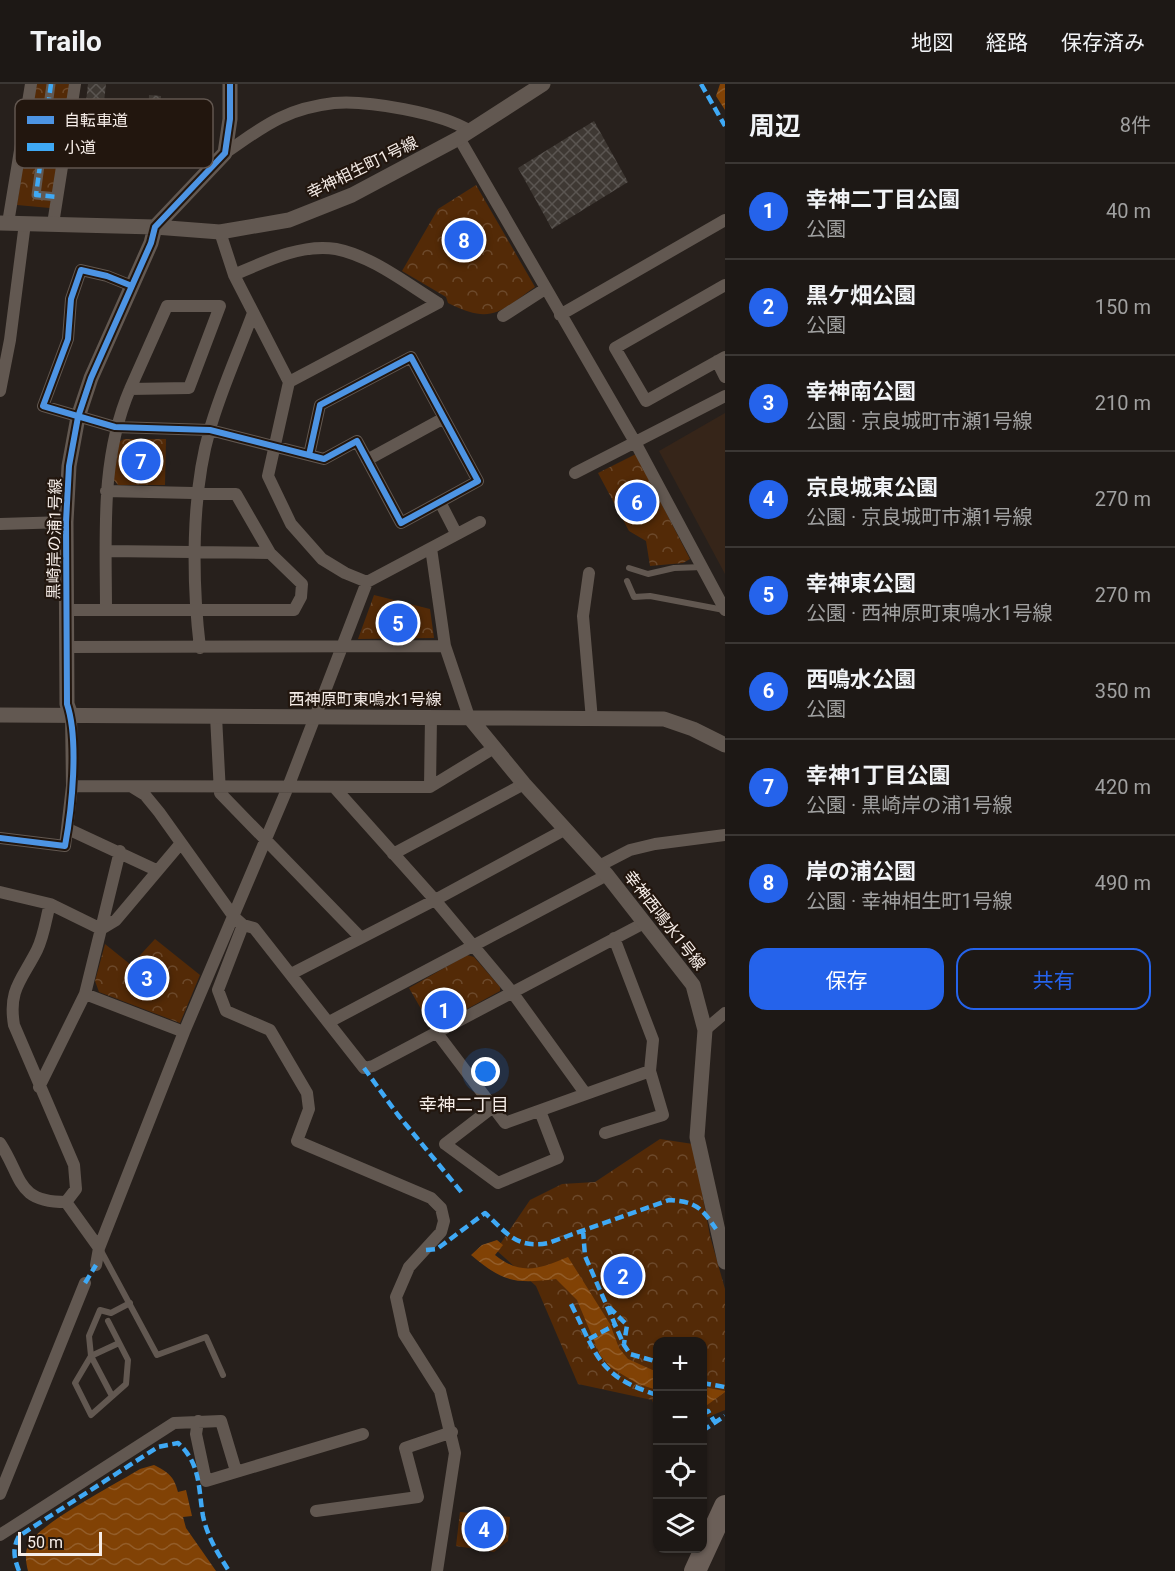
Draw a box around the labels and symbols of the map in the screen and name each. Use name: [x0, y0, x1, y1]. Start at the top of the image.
legend: [15, 99, 213, 168]
text: 自転車道: [64, 111, 128, 130]
street label: 幸神相生町1号線: [304, 132, 421, 203]
text: 小道: [64, 138, 96, 157]
pin: 8: [444, 218, 484, 262]
pin: 7: [122, 438, 160, 484]
street label: 黒崎岸の浦1号線: [44, 478, 65, 600]
pin: 6: [618, 480, 656, 524]
pin: 5: [378, 600, 418, 646]
street label: 西神原町東鳴水1号線: [289, 690, 442, 709]
street label: 幸神西鳴水1号線: [620, 867, 709, 974]
pin: 3: [128, 956, 166, 1000]
pin: 1: [424, 988, 464, 1032]
your location: [471, 1057, 500, 1086]
district label: 幸神二丁目: [419, 1094, 509, 1115]
pin: 2: [604, 1254, 642, 1298]
pin: 4: [464, 1506, 504, 1552]
scale bar: [18, 1529, 102, 1556]

